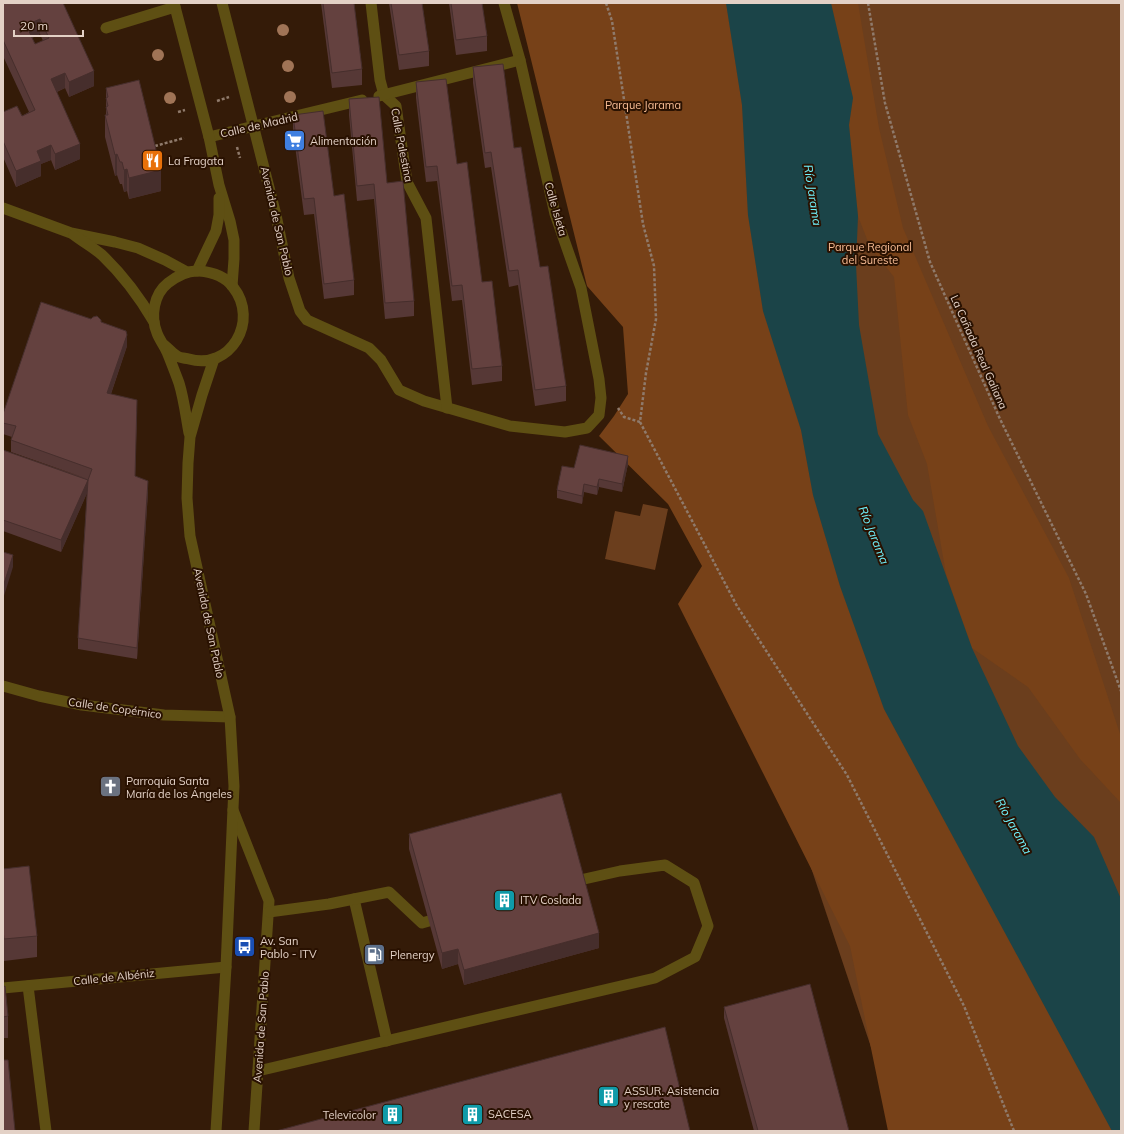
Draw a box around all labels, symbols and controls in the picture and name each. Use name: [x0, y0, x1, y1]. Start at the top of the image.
scale bar: [14, 12, 83, 38]
text: 20 m: [20, 18, 48, 33]
park label: Parque Jarama: [605, 98, 681, 112]
street label: Calle Palestina: [388, 107, 416, 183]
street label: Calle de Madrid: [219, 109, 299, 141]
supermarket icon: Alimentación: [282, 128, 308, 154]
place label: Alimentación: [310, 134, 377, 148]
restaurant icon: La Fragata: [139, 148, 165, 174]
place label: La Fragata: [168, 154, 224, 168]
water label: Río Jarama: [801, 163, 825, 227]
street label: Avenida de San Pablo: [258, 165, 296, 277]
street label: Calle Isleta: [542, 180, 570, 238]
park label: Parque Regional del Sureste: [828, 240, 912, 267]
street label: La Cañada Real Galiana: [947, 293, 1011, 411]
water label: Río Jarama: [856, 504, 892, 566]
street label: Avenida de San Pablo: [191, 567, 227, 679]
street label: Calle de Copérnico: [67, 695, 163, 721]
church icon: Parroquia Santa María de los Ángeles: [98, 774, 124, 800]
place label: Parroquia Santa María de los Ángeles: [126, 774, 232, 801]
water label: Río Jarama: [993, 795, 1035, 857]
building icon: ITV Coslada: [492, 887, 518, 913]
place label: ITV Coslada: [520, 893, 581, 907]
bus stop icon: Av. San Pablo - ITV: [231, 934, 257, 960]
place label: Av. San Pablo - ITV: [260, 934, 317, 961]
fuel station icon: Plenergy: [362, 942, 388, 968]
place label: Plenergy: [390, 948, 435, 962]
street label: Calle de Albéniz: [73, 966, 156, 988]
street label: Avenida de San Pablo: [250, 971, 272, 1083]
building icon: ASSUR. Asistencia y rescate: [596, 1084, 622, 1110]
place label: ASSUR. Asistencia y rescate: [624, 1084, 719, 1111]
building icon: SACESA: [460, 1101, 486, 1127]
building icon: Televicolor: [379, 1102, 405, 1128]
place label: SACESA: [488, 1107, 532, 1121]
place label: Televicolor: [323, 1108, 376, 1122]

